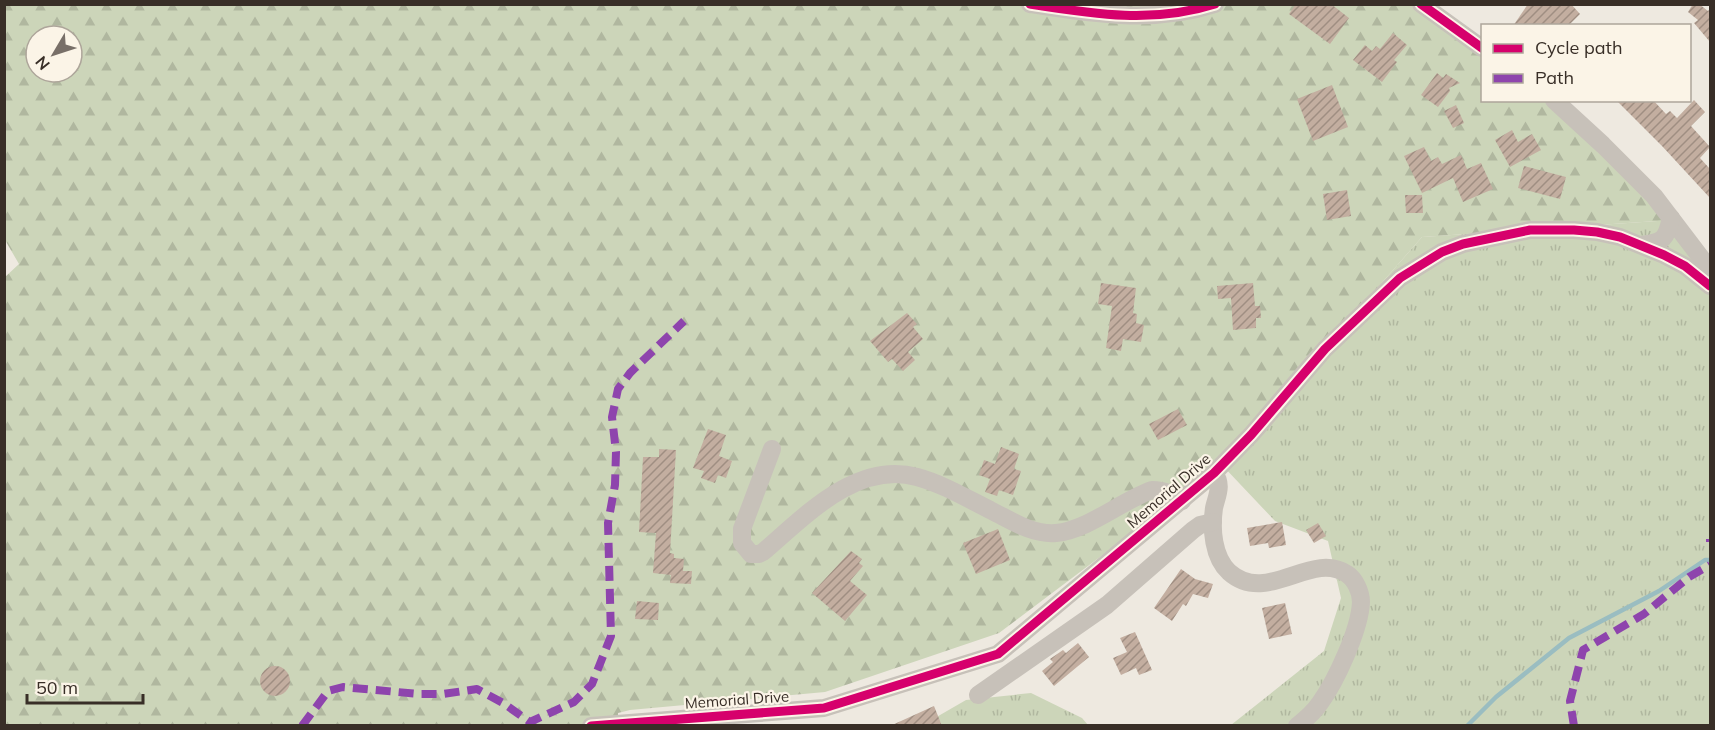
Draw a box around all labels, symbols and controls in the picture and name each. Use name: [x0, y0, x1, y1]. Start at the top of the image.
north arrow: [24, 24, 84, 84]
legend: [1481, 24, 1691, 102]
text: Cycle path: [1535, 36, 1622, 59]
text: N: [31, 52, 54, 74]
text: Path: [1535, 66, 1574, 89]
street label: Memorial Drive: [1123, 449, 1214, 532]
scale bar: [27, 667, 142, 705]
text: 50 m: [36, 676, 78, 699]
street label: Memorial Drive: [684, 686, 790, 713]

